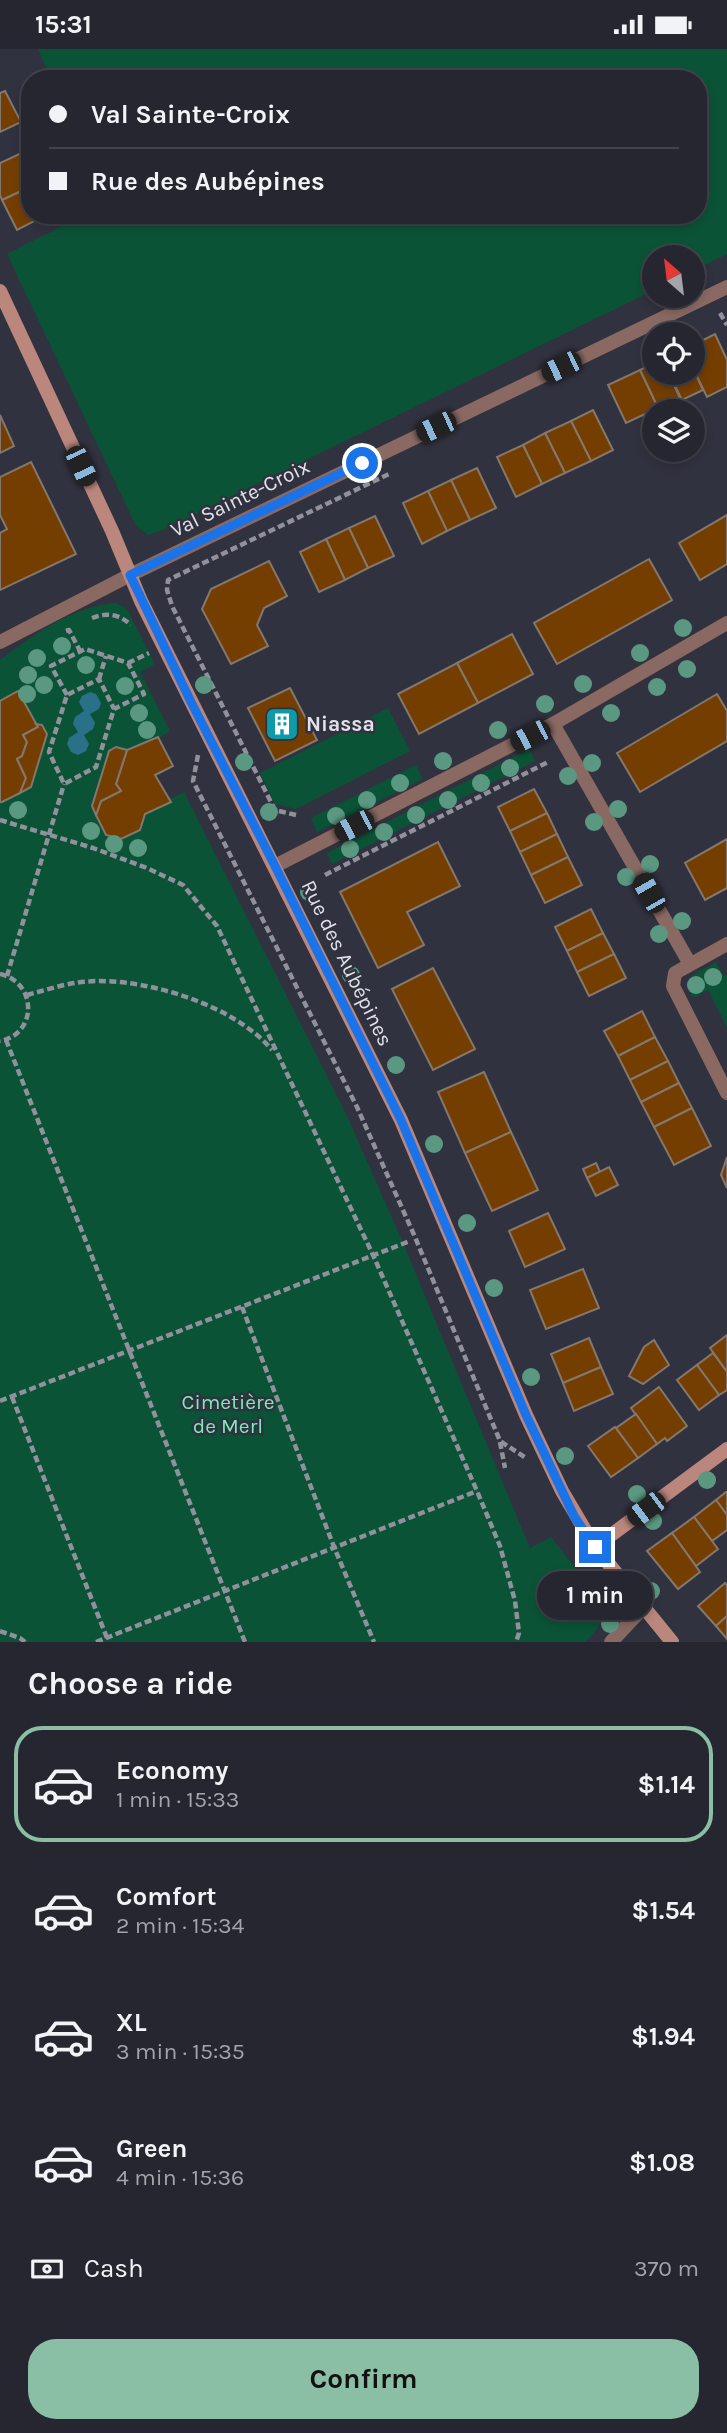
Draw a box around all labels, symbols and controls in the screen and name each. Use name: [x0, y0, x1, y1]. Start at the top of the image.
text: 15:31: [35, 9, 92, 40]
text: Val Sainte-Croix: [91, 99, 290, 130]
text: Rue des Aubépines: [91, 166, 325, 197]
north arrow: [642, 245, 705, 308]
map controls: [642, 245, 705, 462]
button: locate: [642, 322, 705, 385]
car: [538, 348, 585, 386]
button: layers: [642, 399, 705, 462]
car: [413, 409, 460, 445]
car: [63, 443, 100, 489]
route start: [346, 447, 378, 479]
street label: Val Sainte-Croix: [167, 454, 314, 542]
building icon: Niassa: [263, 705, 301, 743]
place label: Niassa: [306, 712, 375, 736]
car: [507, 717, 554, 755]
car: [331, 807, 378, 845]
car: [630, 870, 669, 916]
street label: Rue des Aubépines: [296, 876, 398, 1050]
park label: Cimetière de Merl: [182, 1390, 274, 1438]
car: [623, 1488, 670, 1530]
route end: [579, 1531, 611, 1563]
callout: 1 min: [537, 1571, 653, 1621]
text: 1 min: [566, 1582, 624, 1609]
text: Choose a ride: [28, 1665, 233, 1702]
icon: car: [32, 1753, 95, 1816]
text: Economy: [116, 1755, 228, 1786]
text: $1.14: [637, 1769, 695, 1800]
text: 1 min · 15:33: [116, 1786, 239, 1813]
icon: car: [32, 1879, 95, 1942]
text: Comfort: [116, 1881, 217, 1912]
text: $1.54: [632, 1895, 695, 1926]
text: 2 min · 15:34: [116, 1912, 244, 1939]
icon: car: [32, 2005, 95, 2068]
text: XL: [116, 2007, 147, 2038]
text: $1.94: [631, 2021, 695, 2052]
text: 3 min · 15:35: [116, 2038, 245, 2065]
icon: car: [32, 2131, 95, 2194]
text: Green: [116, 2133, 188, 2164]
text: $1.08: [629, 2147, 695, 2178]
text: 4 min · 15:36: [116, 2164, 244, 2191]
icon: cash: [28, 2250, 66, 2288]
text: Cash: [84, 2253, 144, 2284]
text: 370 m: [634, 2255, 699, 2282]
button: Confirm: [28, 2339, 699, 2419]

